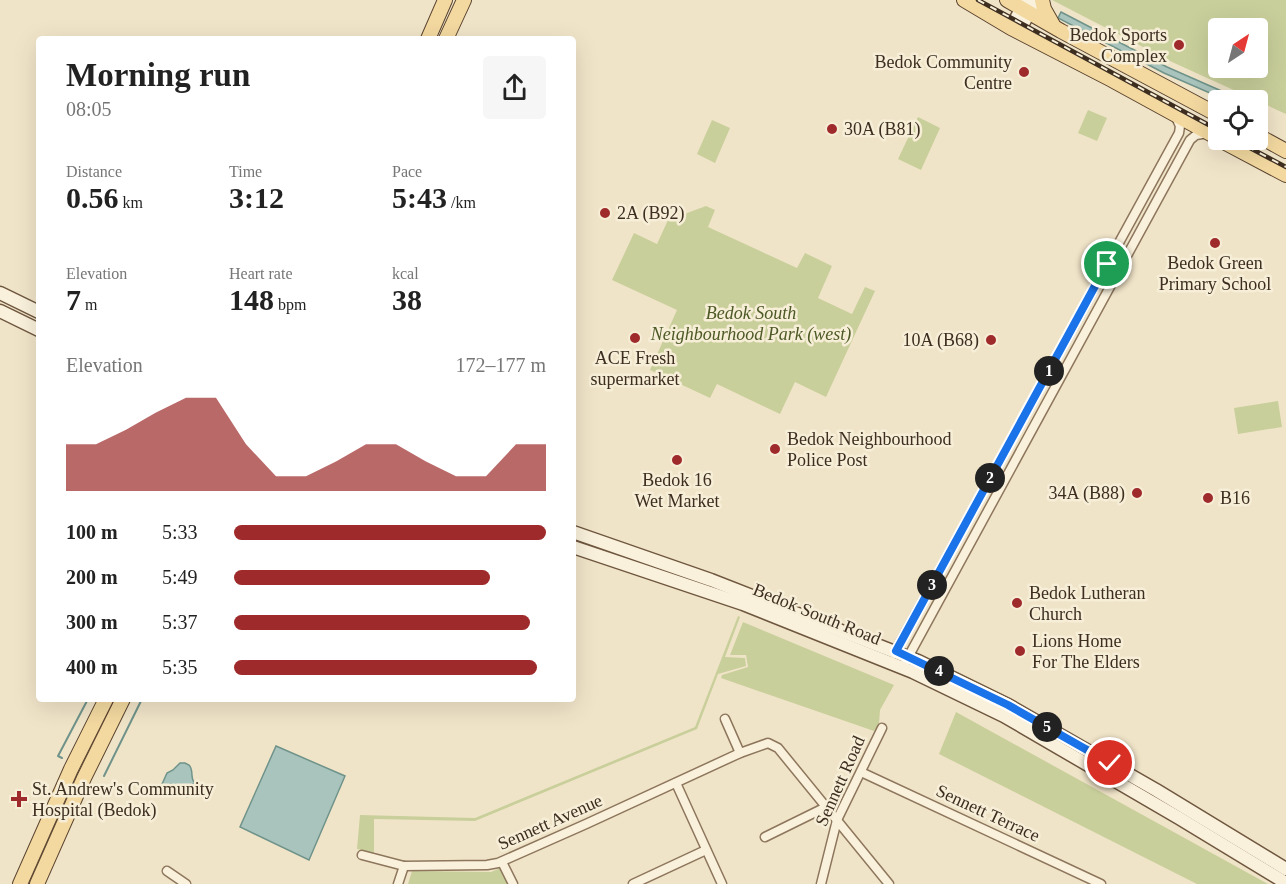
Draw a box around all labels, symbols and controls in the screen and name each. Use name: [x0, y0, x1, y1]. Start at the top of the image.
north arrow: [1208, 18, 1268, 78]
map controls: [1208, 18, 1268, 150]
place label: Bedok Sports Complex: [1069, 25, 1167, 66]
marker: Bedok Sports Complex: [1172, 38, 1186, 52]
place label: Bedok Community Centre: [874, 52, 1012, 93]
button: share: [483, 56, 546, 119]
text: Morning run: [66, 57, 250, 93]
marker: Bedok Community Centre: [1017, 65, 1031, 79]
button: locate: [1208, 90, 1268, 150]
text: 08:05: [66, 98, 112, 120]
place label: 30A (B81): [844, 119, 921, 140]
marker: 30A (B81): [825, 122, 839, 136]
text: Distance: [66, 163, 122, 180]
text: Time: [229, 163, 262, 180]
text: Pace: [392, 163, 422, 180]
text: 0.56: [66, 181, 119, 214]
text: 3:12: [229, 181, 284, 214]
text: 5:43: [392, 181, 447, 214]
text: km: [119, 194, 143, 211]
text: /km: [447, 194, 476, 211]
place label: 2A (B92): [617, 203, 685, 224]
marker: 2A (B92): [598, 206, 612, 220]
marker: Bedok Green Primary School: [1208, 236, 1222, 250]
pin: [1081, 238, 1132, 289]
icon: arrive: [1090, 247, 1123, 280]
place label: Bedok Green Primary School: [1159, 253, 1271, 294]
text: Elevation: [66, 265, 127, 282]
text: Heart rate: [229, 265, 293, 282]
text: kcal: [392, 265, 419, 282]
text: 7: [66, 283, 81, 316]
text: 148: [229, 283, 274, 316]
text: 38: [392, 283, 422, 316]
text: m: [81, 296, 97, 313]
text: bpm: [274, 296, 306, 313]
park label: Bedok South Neighbourhood Park (west): [650, 303, 851, 345]
place label: 10A (B68): [903, 330, 979, 351]
marker: ACE Fresh supermarket: [628, 331, 642, 345]
marker: 10A (B68): [984, 333, 998, 347]
place label: ACE Fresh supermarket: [591, 348, 679, 389]
text: Elevation: [66, 354, 143, 376]
text: 172–177 m: [455, 354, 546, 376]
pin: 1: [1034, 356, 1064, 386]
text: 1: [1045, 362, 1053, 379]
place label: Bedok Neighbourhood Police Post: [787, 429, 951, 470]
marker: Bedok Neighbourhood Police Post: [768, 442, 782, 456]
marker: Bedok 16 Wet Market: [670, 453, 684, 467]
pin: 2: [975, 463, 1005, 493]
text: 2: [986, 469, 994, 486]
place label: Bedok 16 Wet Market: [634, 470, 720, 511]
place label: 34A (B88): [1049, 483, 1125, 504]
marker: 34A (B88): [1130, 486, 1144, 500]
place label: B16: [1220, 488, 1250, 508]
marker: B16: [1201, 491, 1215, 505]
text: 100 m: [66, 521, 118, 543]
text: 5:33: [162, 521, 198, 543]
text: 200 m: [66, 566, 118, 588]
text: 5:49: [162, 566, 198, 588]
pin: 3: [917, 570, 947, 600]
text: 3: [928, 576, 936, 593]
street label: Bedok South Road: [750, 579, 884, 649]
place label: Bedok Lutheran Church: [1029, 583, 1145, 624]
marker: Bedok Lutheran Church: [1010, 596, 1024, 610]
text: 300 m: [66, 611, 118, 633]
text: 5:37: [162, 611, 198, 633]
place label: Lions Home For The Elders: [1032, 631, 1140, 672]
marker: Lions Home For The Elders: [1013, 644, 1027, 658]
text: 400 m: [66, 656, 118, 678]
text: 5:35: [162, 656, 198, 678]
pin: 4: [924, 656, 954, 686]
text: 4: [935, 662, 943, 679]
pin: 5: [1032, 712, 1062, 742]
text: 5: [1043, 718, 1051, 735]
street label: Sennett Road: [811, 733, 869, 829]
pin: [1084, 737, 1135, 788]
icon: check: [1093, 746, 1126, 779]
place label: St. Andrew's Community Hospital (Bedok): [32, 779, 214, 821]
street label: Sennett Terrace: [933, 780, 1043, 846]
marker: St. Andrew's Community Hospital (Bedok): [10, 790, 28, 808]
street label: Sennett Avenue: [495, 790, 605, 854]

